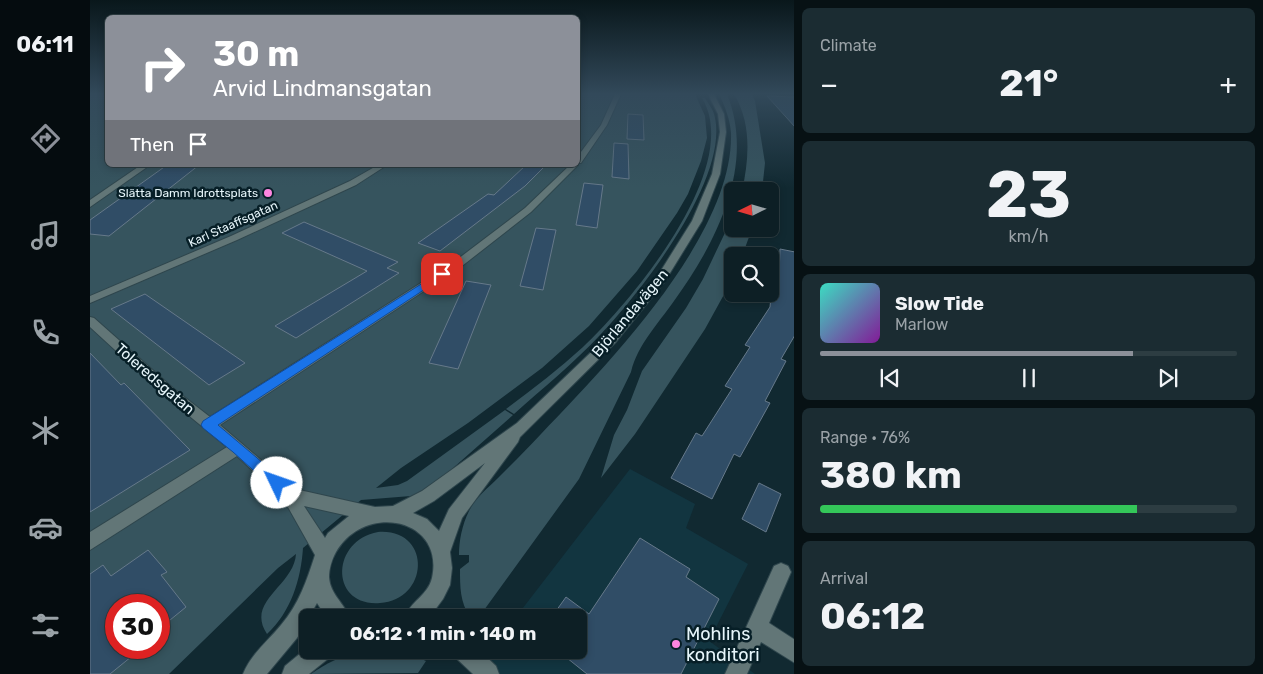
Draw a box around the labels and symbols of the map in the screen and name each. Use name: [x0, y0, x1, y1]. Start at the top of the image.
north arrow: [724, 182, 779, 238]
place label: Slätta Damm Idrottsplats: [118, 186, 258, 200]
marker: Slätta Damm Idrottsplats: [262, 187, 274, 199]
street label: Karl Staaffsgatan: [186, 198, 280, 250]
pin: [421, 253, 463, 295]
street label: Björlandavägen: [588, 265, 672, 361]
street label: Toleredsgatan: [112, 340, 198, 418]
position arrow: [250, 456, 302, 508]
speed limit sign: 30: [105, 594, 170, 659]
place label: Mohlins konditori: [686, 623, 760, 666]
marker: Mohlins konditori: [670, 638, 682, 650]

